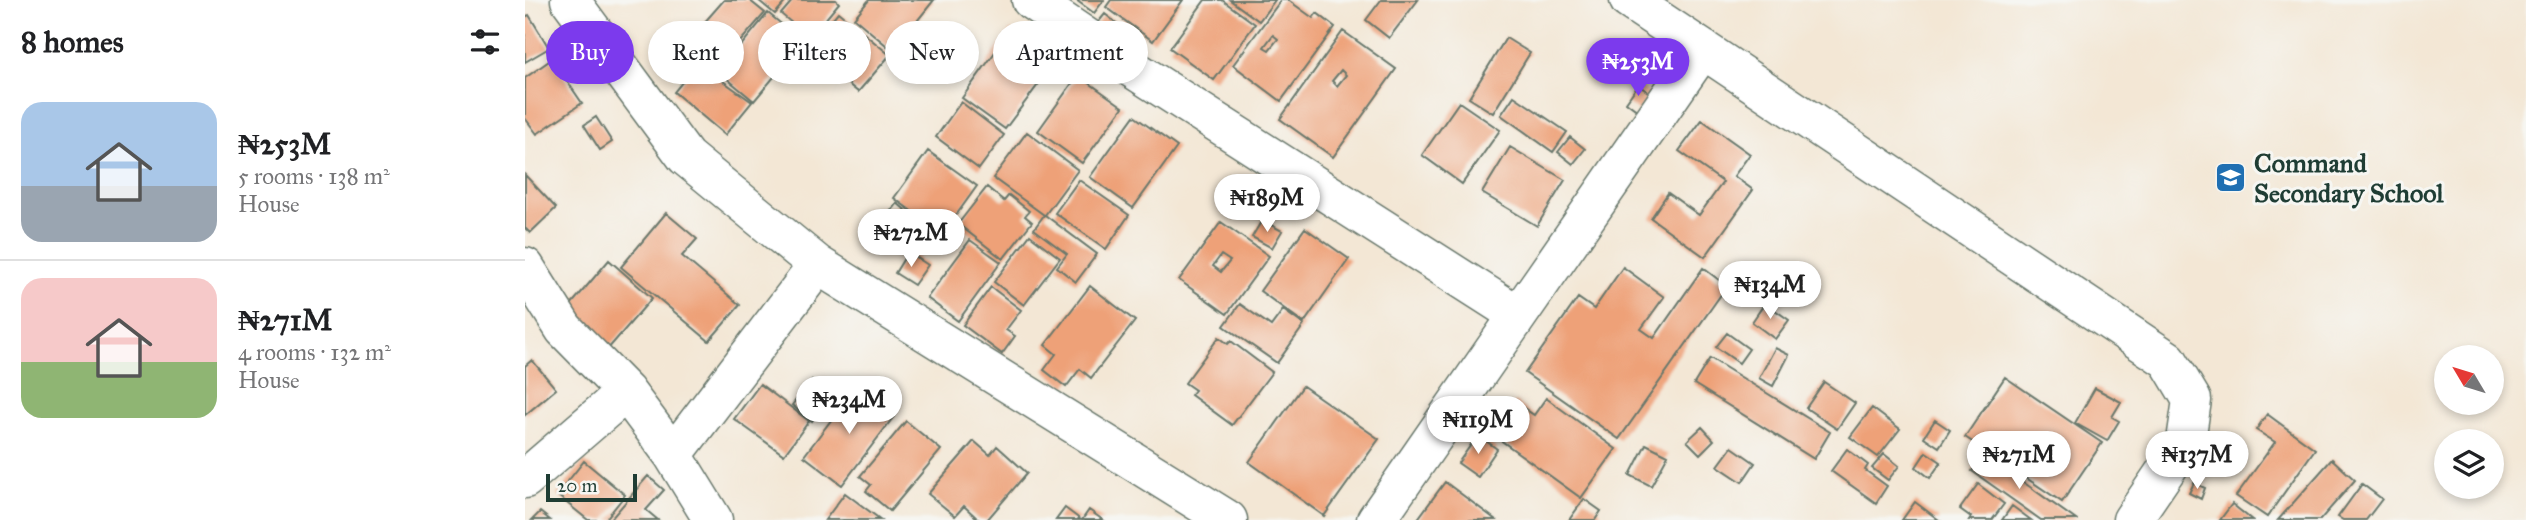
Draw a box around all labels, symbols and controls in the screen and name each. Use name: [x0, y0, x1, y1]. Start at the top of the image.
chip: Buy: [546, 21, 634, 84]
chip: Rent: [648, 21, 744, 84]
chip: Filters: [758, 21, 871, 84]
chip: New: [885, 21, 979, 84]
chip: Apartment: [993, 21, 1148, 84]
icon: filters: [466, 23, 504, 61]
text: 8 homes: [21, 24, 124, 60]
pin: ₦253M: [1589, 38, 1687, 98]
text: ₦253M: [1602, 47, 1674, 75]
text: ₦253M: [238, 126, 331, 162]
icon: home: [77, 130, 161, 214]
place label: Command Secondary School: [2254, 147, 2444, 209]
school or university icon: Command Secondary School: [2214, 161, 2248, 195]
text: 5 rooms · 138 m²: [238, 162, 390, 190]
pin: ₦189M: [1218, 174, 1316, 234]
text: ₦189M: [1230, 183, 1304, 211]
text: House: [238, 190, 300, 218]
pin: ₦272M: [862, 210, 960, 269]
text: ₦272M: [874, 218, 948, 246]
pin: ₦134M: [1721, 262, 1819, 321]
text: ₦134M: [1734, 270, 1806, 298]
text: ₦271M: [238, 302, 332, 338]
icon: home: [77, 306, 161, 390]
text: 4 rooms · 132 m²: [238, 338, 391, 366]
north arrow: [2434, 345, 2504, 415]
map controls: [2434, 345, 2504, 499]
text: House: [238, 366, 300, 394]
pin: ₦234M: [800, 376, 898, 436]
text: ₦234M: [812, 385, 886, 413]
pin: ₦119M: [1429, 396, 1527, 456]
text: ₦119M: [1443, 405, 1513, 433]
button: layers: [2434, 429, 2504, 499]
pin: ₦271M: [1970, 432, 2068, 491]
pin: ₦137M: [2148, 432, 2246, 491]
text: ₦271M: [1983, 440, 2055, 468]
text: ₦137M: [2162, 440, 2232, 468]
scale bar: [546, 471, 637, 503]
text: 20 m: [557, 474, 598, 497]

